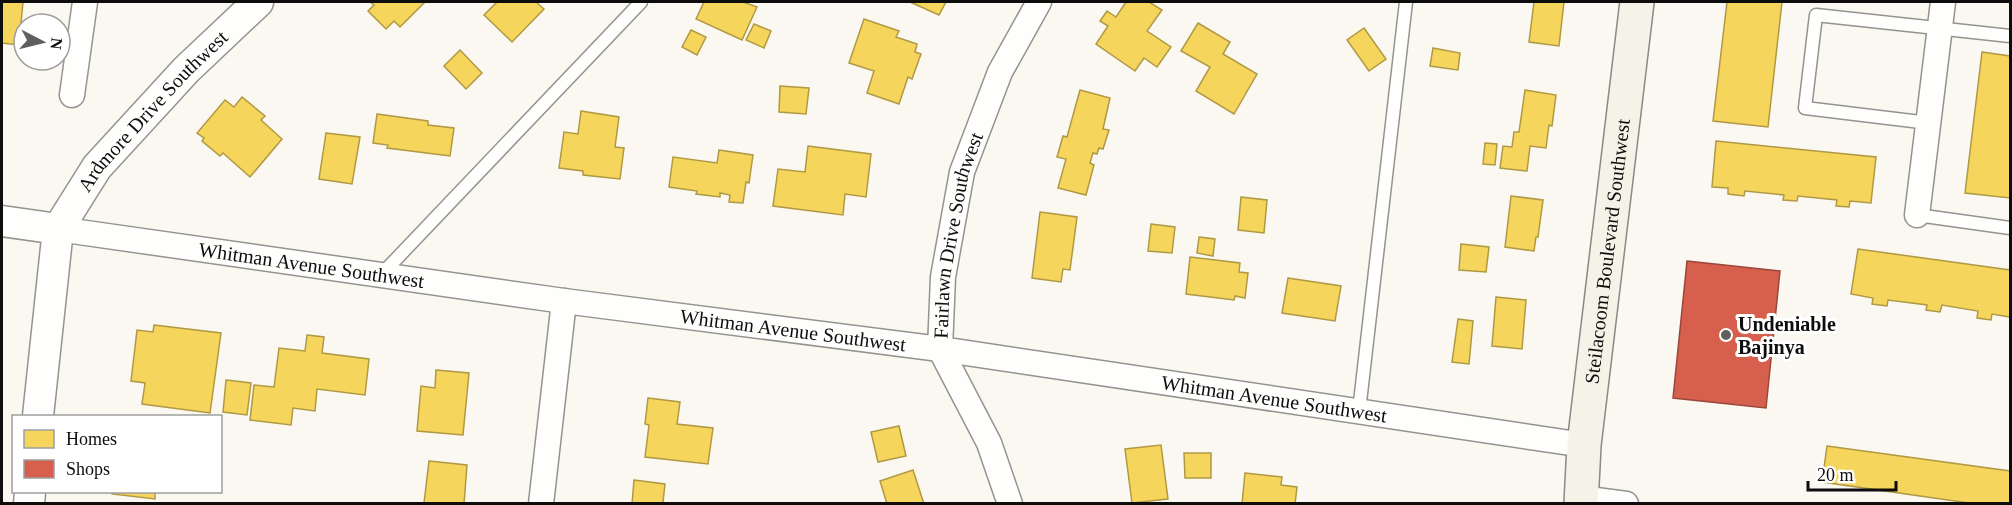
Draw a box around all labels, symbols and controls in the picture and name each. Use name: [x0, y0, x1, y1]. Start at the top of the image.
north arrow: [12, 12, 72, 72]
street label: Ardmore Drive Southwest: [73, 26, 232, 196]
text: N: [47, 37, 66, 51]
street label: Steilacoom Boulevard Southwest: [1580, 117, 1634, 385]
street label: Fairlawn Drive Southwest: [929, 129, 987, 339]
street label: Whitman Avenue Southwest: [197, 238, 426, 292]
street label: Whitman Avenue Southwest: [679, 305, 908, 356]
place label: Undeniable Bajinya: [1738, 313, 1836, 359]
marker: Undeniable Bajinya: [1719, 328, 1733, 342]
street label: Whitman Avenue Southwest: [1160, 371, 1389, 427]
legend: [12, 415, 222, 493]
text: Homes: [66, 429, 117, 449]
scale bar: [1808, 454, 1896, 492]
text: Shops: [66, 459, 110, 479]
text: 20 m: [1817, 465, 1854, 485]

